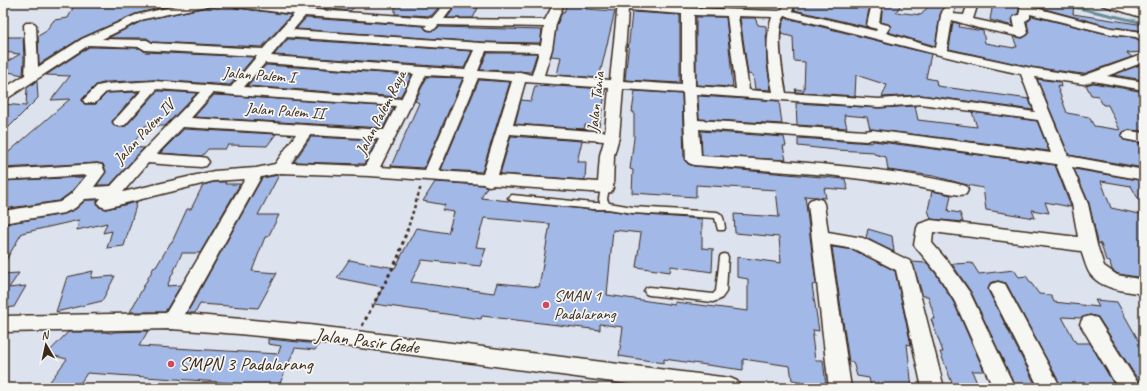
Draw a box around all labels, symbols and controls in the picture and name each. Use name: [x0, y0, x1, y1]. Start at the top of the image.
street label: Jalan Palem I: [221, 62, 299, 88]
street label: Jalan Palem Raya: [351, 66, 411, 160]
street label: Jalan Tania: [583, 69, 609, 134]
street label: Jalan Palem IV: [108, 93, 181, 169]
street label: Jalan Palem II: [244, 98, 329, 124]
place label: SMAN 1 Padalarang: [554, 286, 617, 324]
marker: SMAN 1 Padalarang: [541, 300, 551, 310]
street label: Jalan Pasir Gede: [313, 323, 422, 359]
north arrow: [26, 325, 66, 365]
text: N: [40, 327, 51, 343]
place label: SMPN 3 Padalarang: [179, 352, 314, 376]
marker: SMPN 3 Padalarang: [166, 359, 176, 369]

